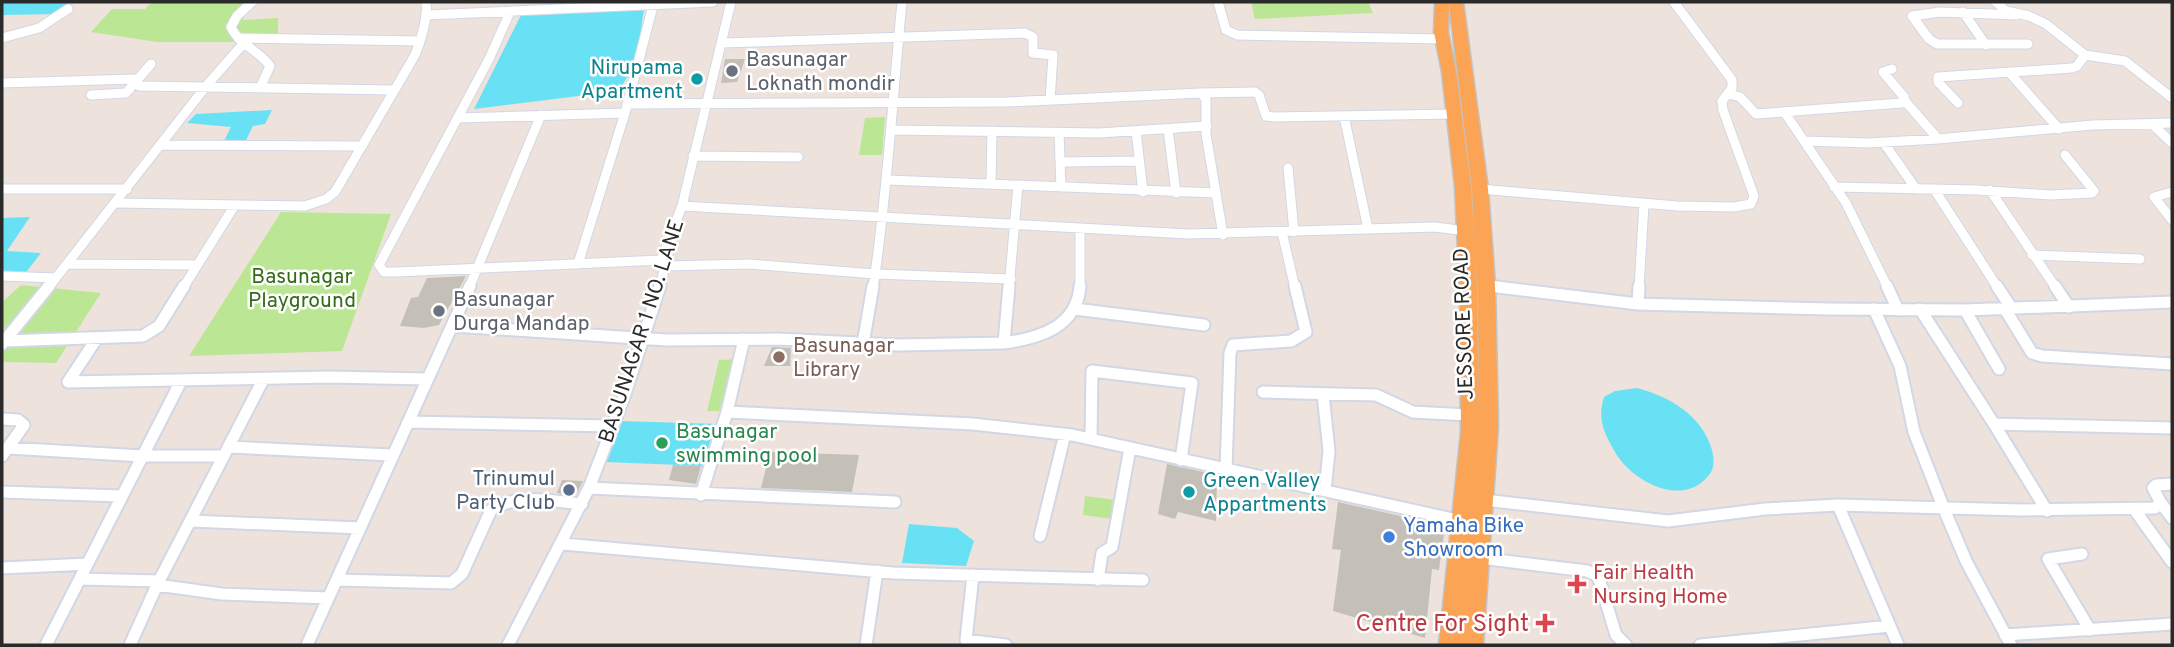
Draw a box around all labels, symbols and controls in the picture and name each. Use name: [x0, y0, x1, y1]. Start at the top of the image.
place label: Basunagar Loknath mondir: [746, 47, 895, 98]
place label: Nirupama Apartment: [581, 55, 683, 106]
marker: Basunagar Loknath mondir: [724, 63, 740, 79]
marker: Nirupama Apartment: [689, 71, 705, 87]
street label: BASUNAGAR 1 NO. LANE: [593, 216, 691, 447]
street label: JESSORE ROAD: [1448, 247, 1481, 400]
park label: Basunagar Playground: [248, 264, 356, 315]
place label: Basunagar Durga Mandap: [453, 287, 590, 338]
marker: Basunagar Durga Mandap: [431, 303, 447, 319]
place label: Basunagar Library: [793, 333, 894, 384]
marker: Basunagar Library: [771, 349, 787, 365]
place label: Basunagar swimming pool: [676, 419, 818, 470]
marker: Basunagar swimming pool: [654, 435, 670, 451]
place label: Trinumul Party Club: [456, 466, 555, 517]
place label: Green Valley Appartments: [1203, 468, 1327, 519]
marker: Trinumul Party Club: [561, 482, 577, 498]
marker: Green Valley Appartments: [1181, 484, 1197, 500]
place label: Yamaha Bike Showroom: [1403, 513, 1524, 564]
marker: Yamaha Bike Showroom: [1381, 529, 1397, 545]
place label: Fair Health Nursing Home: [1593, 560, 1728, 611]
marker: Fair Health Nursing Home: [1567, 574, 1587, 594]
place label: Centre For Sight: [1356, 610, 1529, 640]
marker: Centre For Sight: [1535, 613, 1555, 633]

